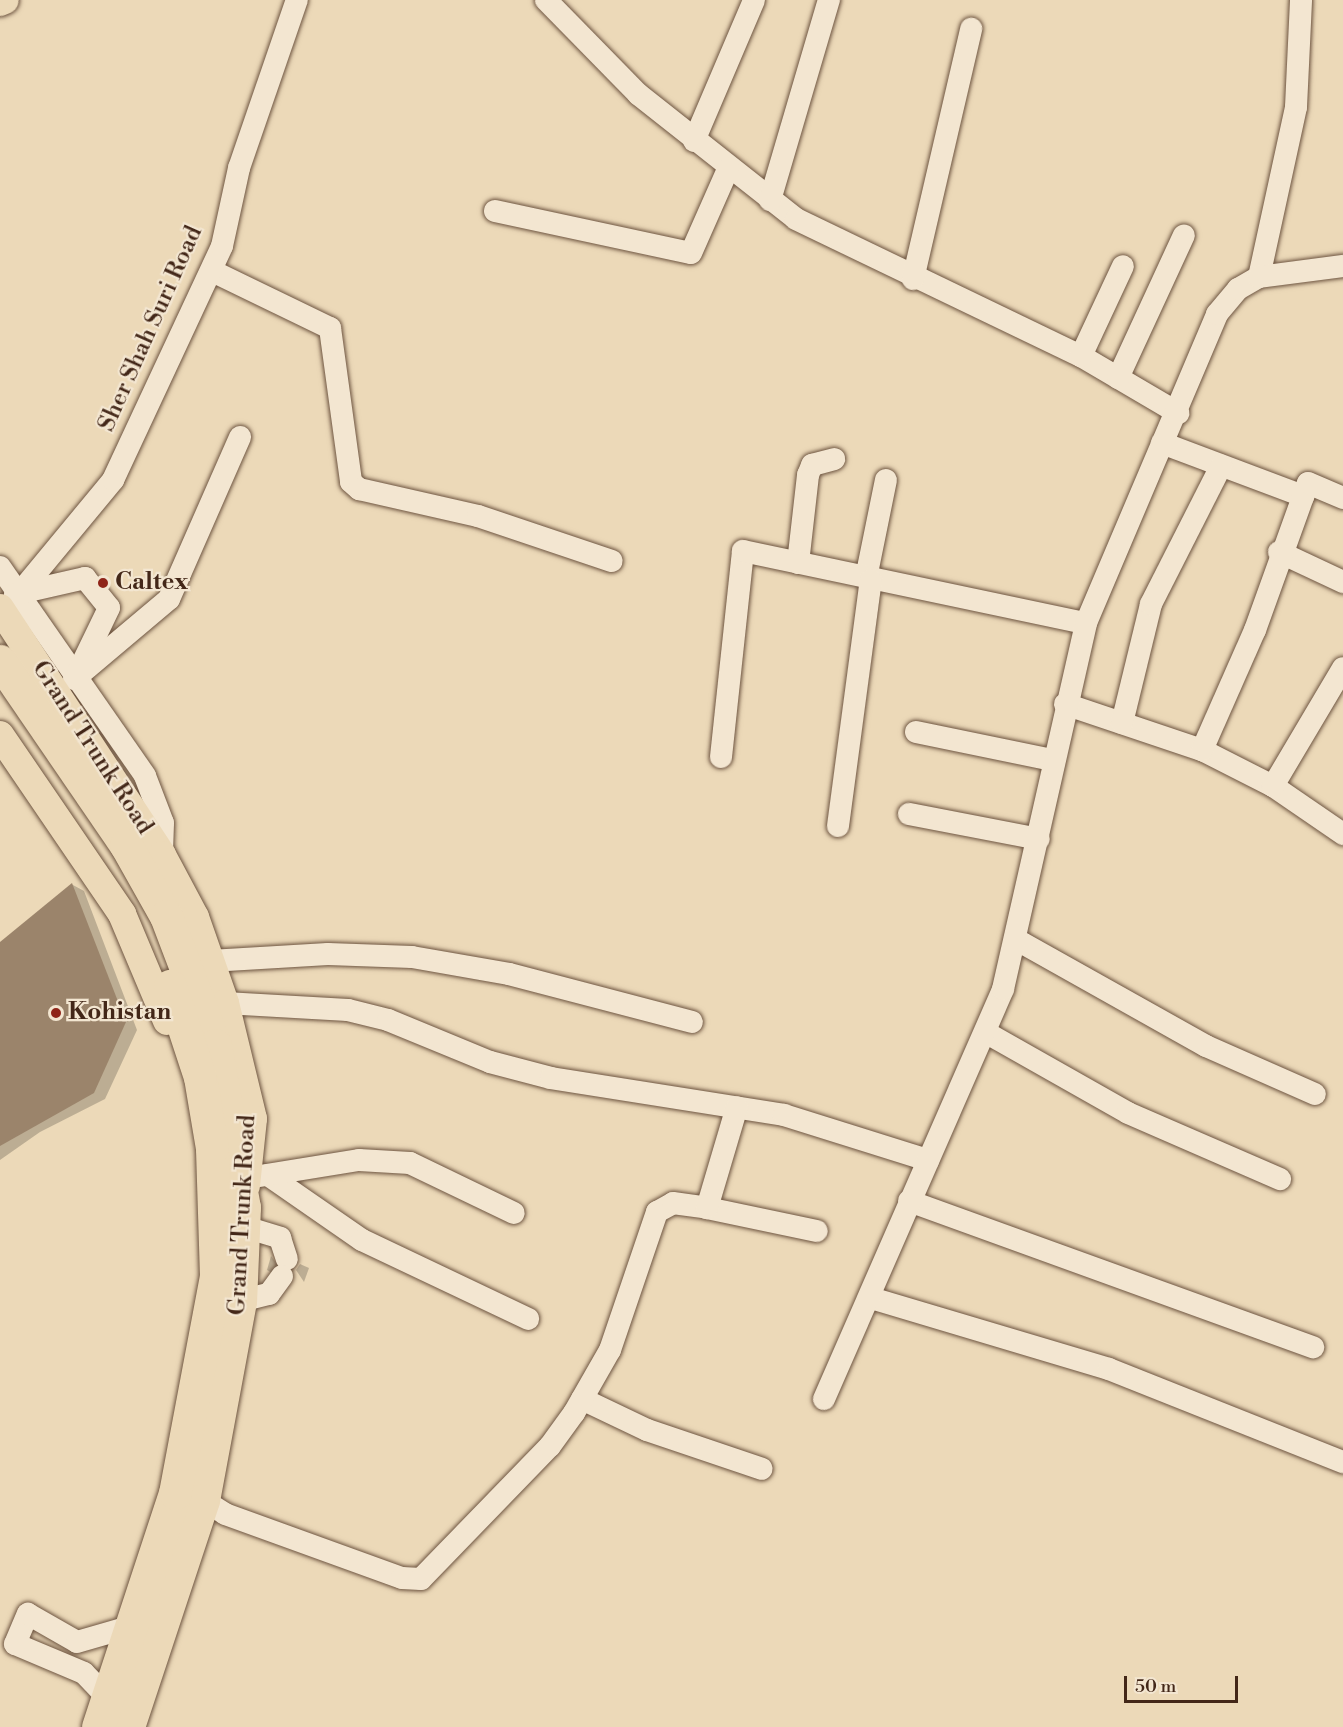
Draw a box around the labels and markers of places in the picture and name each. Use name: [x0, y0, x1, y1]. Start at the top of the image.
place label: Caltex: [115, 569, 188, 597]
marker: Caltex: [96, 576, 110, 590]
place label: Kohistan: [68, 999, 171, 1027]
marker: Kohistan: [49, 1006, 63, 1020]

